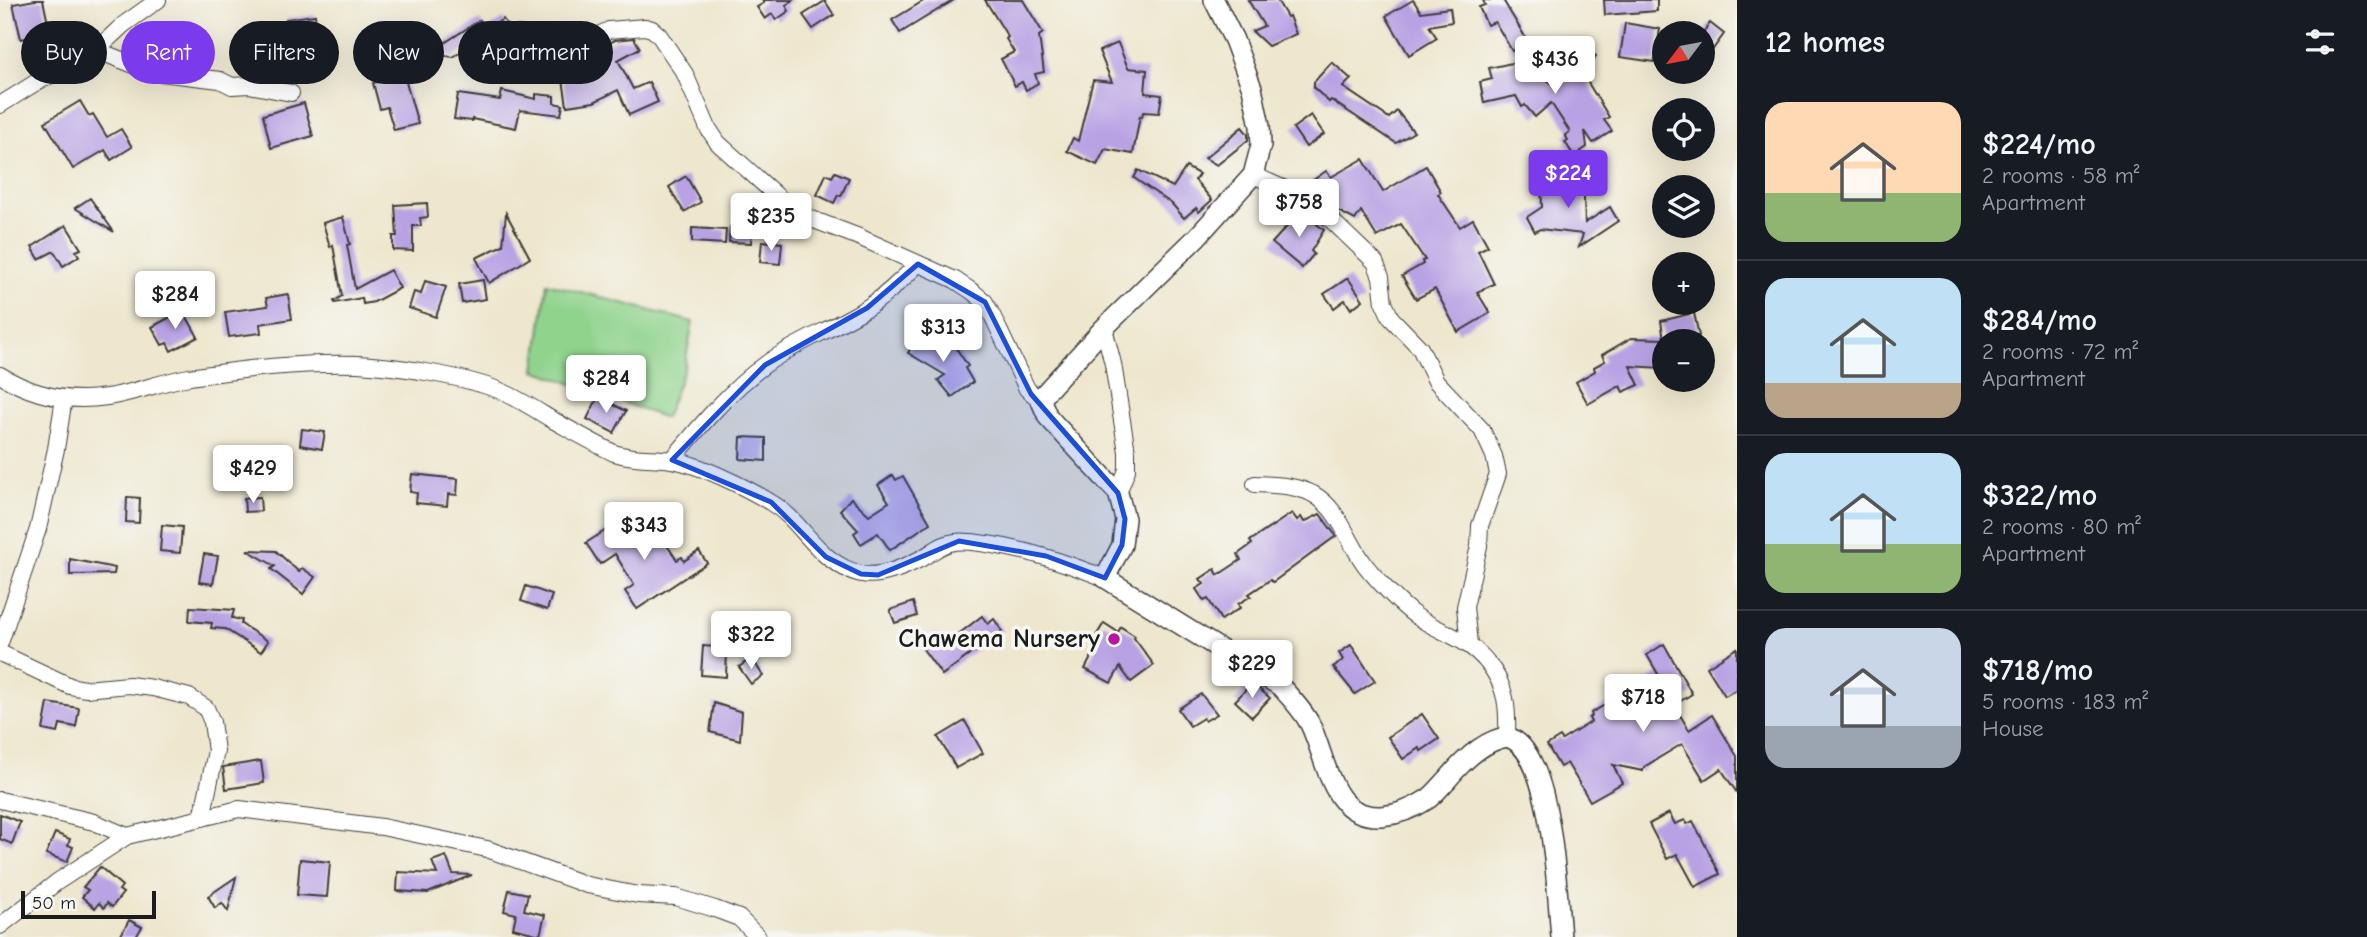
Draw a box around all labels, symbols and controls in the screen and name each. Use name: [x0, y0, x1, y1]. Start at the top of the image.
chip: Buy: [21, 21, 107, 84]
chip: Rent: [121, 21, 215, 84]
chip: Filters: [229, 21, 339, 84]
chip: New: [353, 21, 444, 84]
chip: Apartment: [458, 21, 613, 84]
north arrow: [1652, 21, 1715, 84]
map controls: [1652, 21, 1715, 392]
icon: filters: [2301, 23, 2339, 61]
text: 12 homes: [1765, 25, 1885, 60]
pin: $436: [1514, 36, 1596, 96]
text: $436: [1531, 45, 1579, 72]
button: locate: [1652, 98, 1715, 161]
text: $224/mo: [1982, 127, 2096, 162]
icon: home: [1821, 130, 1905, 214]
pin: $224: [1527, 150, 1609, 210]
text: $224: [1545, 159, 1591, 186]
text: 2 rooms · 58 m²: [1982, 162, 2140, 189]
button: layers: [1652, 175, 1715, 238]
pin: $758: [1258, 180, 1340, 239]
text: $758: [1275, 188, 1323, 215]
text: Apartment: [1982, 189, 2085, 216]
pin: $235: [730, 194, 812, 253]
text: $235: [747, 202, 795, 229]
button: +: [1652, 252, 1715, 315]
pin: $284: [134, 272, 216, 331]
text: $284: [151, 280, 199, 307]
text: $284/mo: [1982, 303, 2097, 338]
pin: $313: [902, 304, 984, 364]
icon: home: [1821, 306, 1905, 390]
text: $313: [920, 313, 966, 340]
button: −: [1652, 329, 1715, 392]
text: 2 rooms · 72 m²: [1982, 338, 2138, 365]
pin: $284: [565, 356, 647, 415]
text: $284: [582, 364, 630, 391]
text: Apartment: [1982, 365, 2085, 392]
pin: $429: [212, 446, 294, 505]
text: $429: [229, 454, 277, 481]
text: $322/mo: [1982, 478, 2097, 513]
icon: home: [1821, 481, 1905, 565]
pin: $343: [603, 503, 685, 562]
text: $343: [620, 511, 668, 538]
text: 2 rooms · 80 m²: [1982, 513, 2141, 540]
text: Apartment: [1982, 540, 2085, 567]
pin: $322: [710, 612, 792, 671]
text: $322: [727, 620, 775, 647]
place label: Chawema Nursery: [898, 624, 1100, 654]
marker: Chawema Nursery: [1106, 631, 1122, 647]
pin: $229: [1211, 640, 1293, 700]
text: $229: [1228, 649, 1276, 676]
text: $718/mo: [1982, 653, 2093, 688]
icon: home: [1821, 656, 1905, 740]
pin: $718: [1602, 674, 1684, 734]
text: $718: [1620, 683, 1666, 710]
text: 5 rooms · 183 m²: [1982, 688, 2148, 715]
text: House: [1982, 715, 2044, 742]
scale bar: [21, 888, 156, 920]
text: 50 m: [32, 892, 76, 914]

